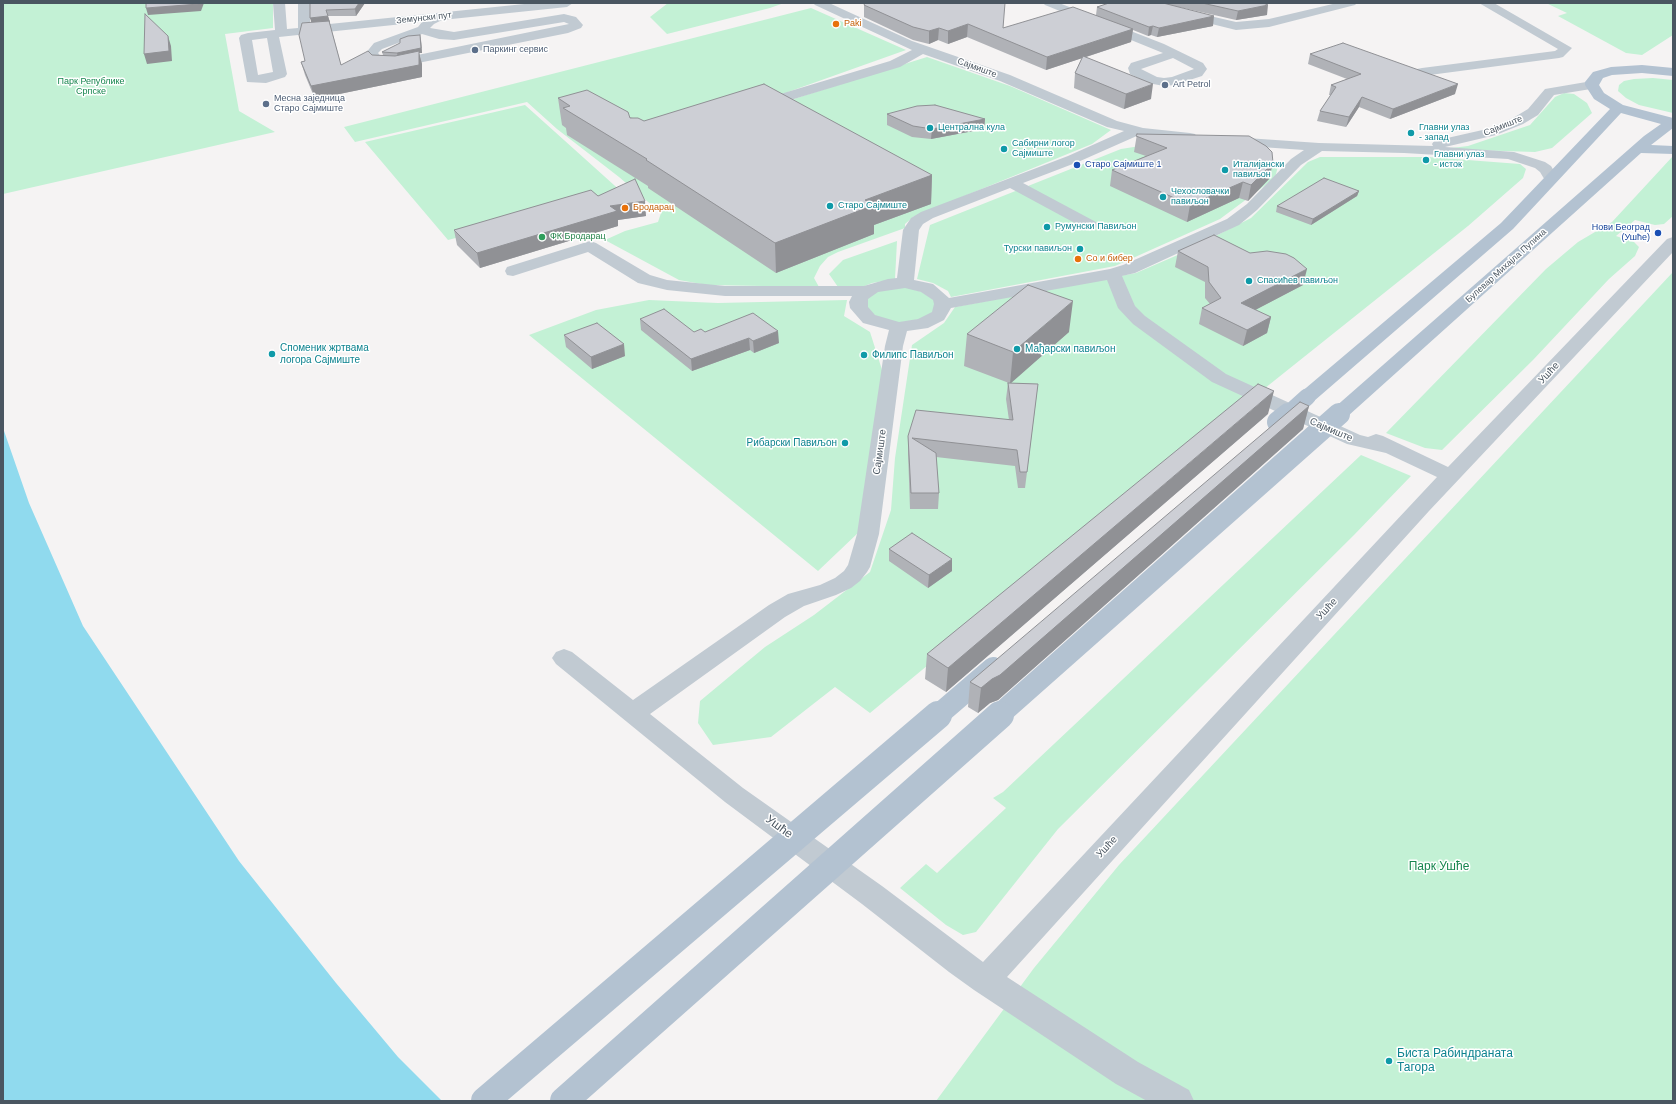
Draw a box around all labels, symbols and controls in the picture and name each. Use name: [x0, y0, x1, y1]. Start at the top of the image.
street label: Земунски пут: [396, 10, 452, 26]
marker: Paki: [831, 19, 841, 29]
place label: Paki: [844, 19, 862, 29]
marker: Паркинг сервис: [470, 45, 480, 55]
place label: Паркинг сервис: [483, 45, 548, 55]
street label: Сајмиште: [956, 56, 998, 80]
park label: Парк Републике Српске: [57, 77, 125, 98]
marker: Art Petrol: [1160, 80, 1170, 90]
place label: Art Petrol: [1173, 80, 1211, 90]
place label: Месна заједница Старо Сајмиште: [274, 94, 345, 115]
marker: Месна заједница Старо Сајмиште: [261, 99, 271, 109]
street label: Сајмиште: [1482, 113, 1524, 139]
marker: Централна кула: [925, 123, 935, 133]
place label: Централна кула: [938, 123, 1005, 133]
place label: Главни улаз - запад: [1419, 123, 1469, 144]
marker: Главни улаз - запад: [1406, 128, 1416, 138]
place label: Сабирни логор Сајмиште: [1012, 139, 1075, 160]
marker: Сабирни логор Сајмиште: [999, 144, 1009, 154]
place label: Главни улаз - исток: [1434, 150, 1484, 171]
marker: Главни улаз - исток: [1421, 155, 1431, 165]
marker: Старо Сајмиште 1: [1072, 160, 1082, 170]
place label: Старо Сајмиште 1: [1085, 160, 1162, 170]
place label: Италијански павиљон: [1233, 160, 1284, 181]
marker: Италијански павиљон: [1220, 165, 1230, 175]
place label: Чехословачки павиљон: [1171, 187, 1229, 208]
marker: Чехословачки павиљон: [1158, 192, 1168, 202]
marker: Старо Сајмиште: [825, 201, 835, 211]
place label: Старо Сајмиште: [838, 201, 907, 211]
marker: Бродарац: [620, 203, 630, 213]
place label: Бродарац: [633, 203, 674, 213]
marker: Румунски Павиљон: [1042, 222, 1052, 232]
place label: Румунски Павиљон: [1055, 222, 1137, 232]
place label: Нови Београд (Ушће): [1592, 223, 1650, 244]
street label: Булевар Михајла Пупина: [1463, 227, 1549, 305]
marker: Нови Београд (Ушће): [1653, 228, 1663, 238]
marker: ФК Бродарац: [537, 232, 547, 242]
place label: ФК Бродарац: [550, 232, 606, 242]
place label: Турски павиљон: [1004, 244, 1072, 254]
marker: Турски павиљон: [1075, 244, 1085, 254]
marker: Со и бибер: [1073, 254, 1083, 264]
place label: Со и бибер: [1086, 254, 1133, 264]
marker: Спасићев павиљон: [1244, 276, 1254, 286]
place label: Спасићев павиљон: [1257, 276, 1338, 286]
place label: Споменик жртвама логора Сајмиште: [280, 342, 369, 366]
place label: Мађарски павиљон: [1025, 343, 1115, 355]
marker: Мађарски павиљон: [1012, 344, 1022, 354]
marker: Споменик жртвама логора Сајмиште: [267, 349, 277, 359]
place label: Филипс Павиљон: [872, 349, 954, 361]
marker: Филипс Павиљон: [859, 350, 869, 360]
street label: Ушће: [1536, 360, 1562, 386]
street label: Сајмиште: [1308, 416, 1354, 444]
street label: Сајмиште: [871, 429, 889, 475]
place label: Рибарски Павиљон: [747, 437, 837, 449]
marker: Рибарски Павиљон: [840, 438, 850, 448]
street label: Ушће: [1314, 596, 1340, 622]
street label: Ушће: [763, 812, 795, 842]
street label: Ушће: [1094, 834, 1120, 860]
park label: Парк Ушће: [1409, 860, 1469, 874]
place label: Биста Рабиндраната Тагора: [1397, 1047, 1513, 1075]
marker: Биста Рабиндраната Тагора: [1384, 1056, 1394, 1066]

